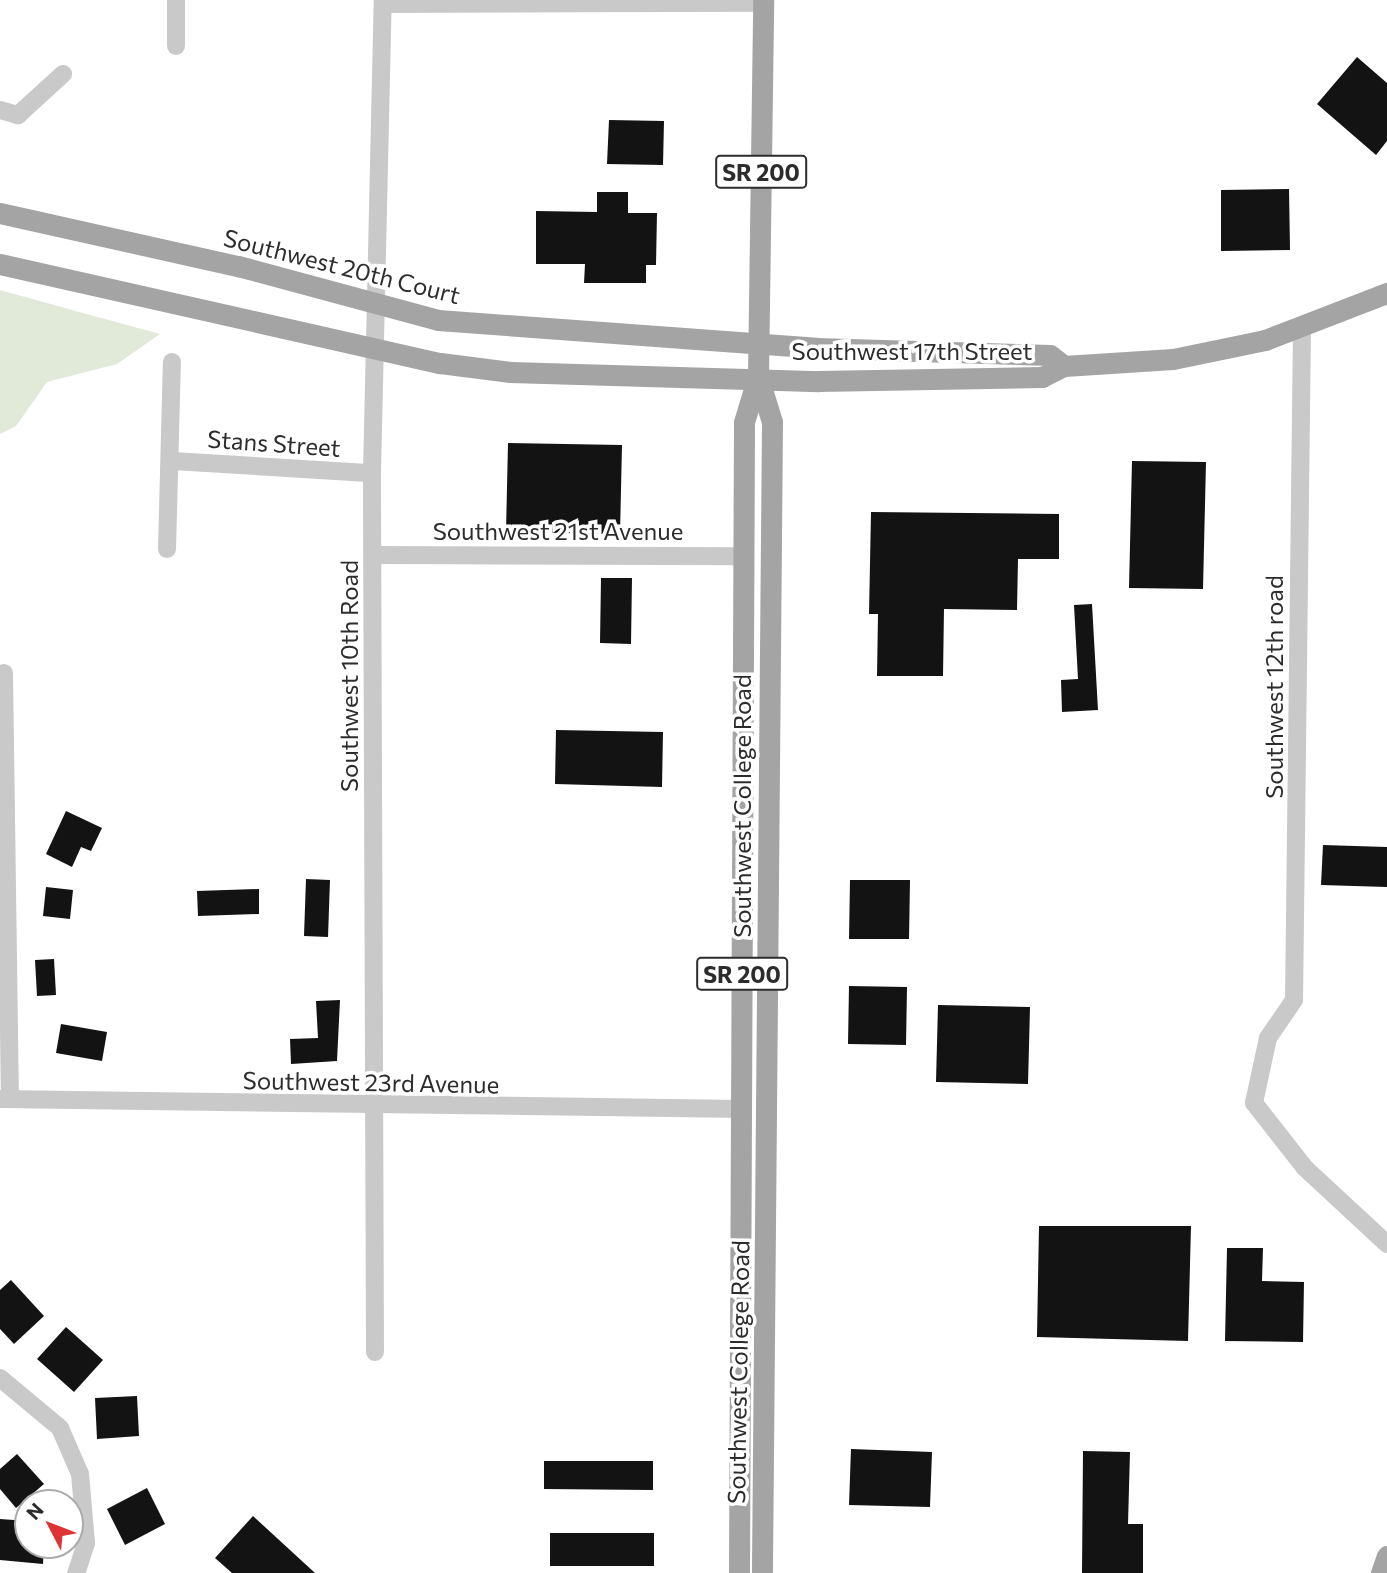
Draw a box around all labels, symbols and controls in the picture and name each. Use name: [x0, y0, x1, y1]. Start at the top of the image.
road number: SR 200: [714, 153, 808, 192]
street label: Southwest 20th Court: [221, 223, 463, 309]
street label: Southwest 17th Street: [792, 337, 1032, 365]
street label: Stans Street: [206, 424, 342, 462]
street label: Southwest 21st Avenue: [433, 517, 683, 545]
street label: Southwest 10th Road: [335, 560, 363, 792]
street label: Southwest 12th road: [1260, 575, 1288, 799]
street label: Southwest College Road: [728, 674, 756, 938]
road number: SR 200: [695, 954, 789, 993]
street label: Southwest 23rd Avenue: [243, 1065, 499, 1099]
street label: Southwest College Road: [721, 1240, 755, 1504]
north arrow: [14, 1489, 84, 1559]
text: N: [21, 1498, 48, 1524]

